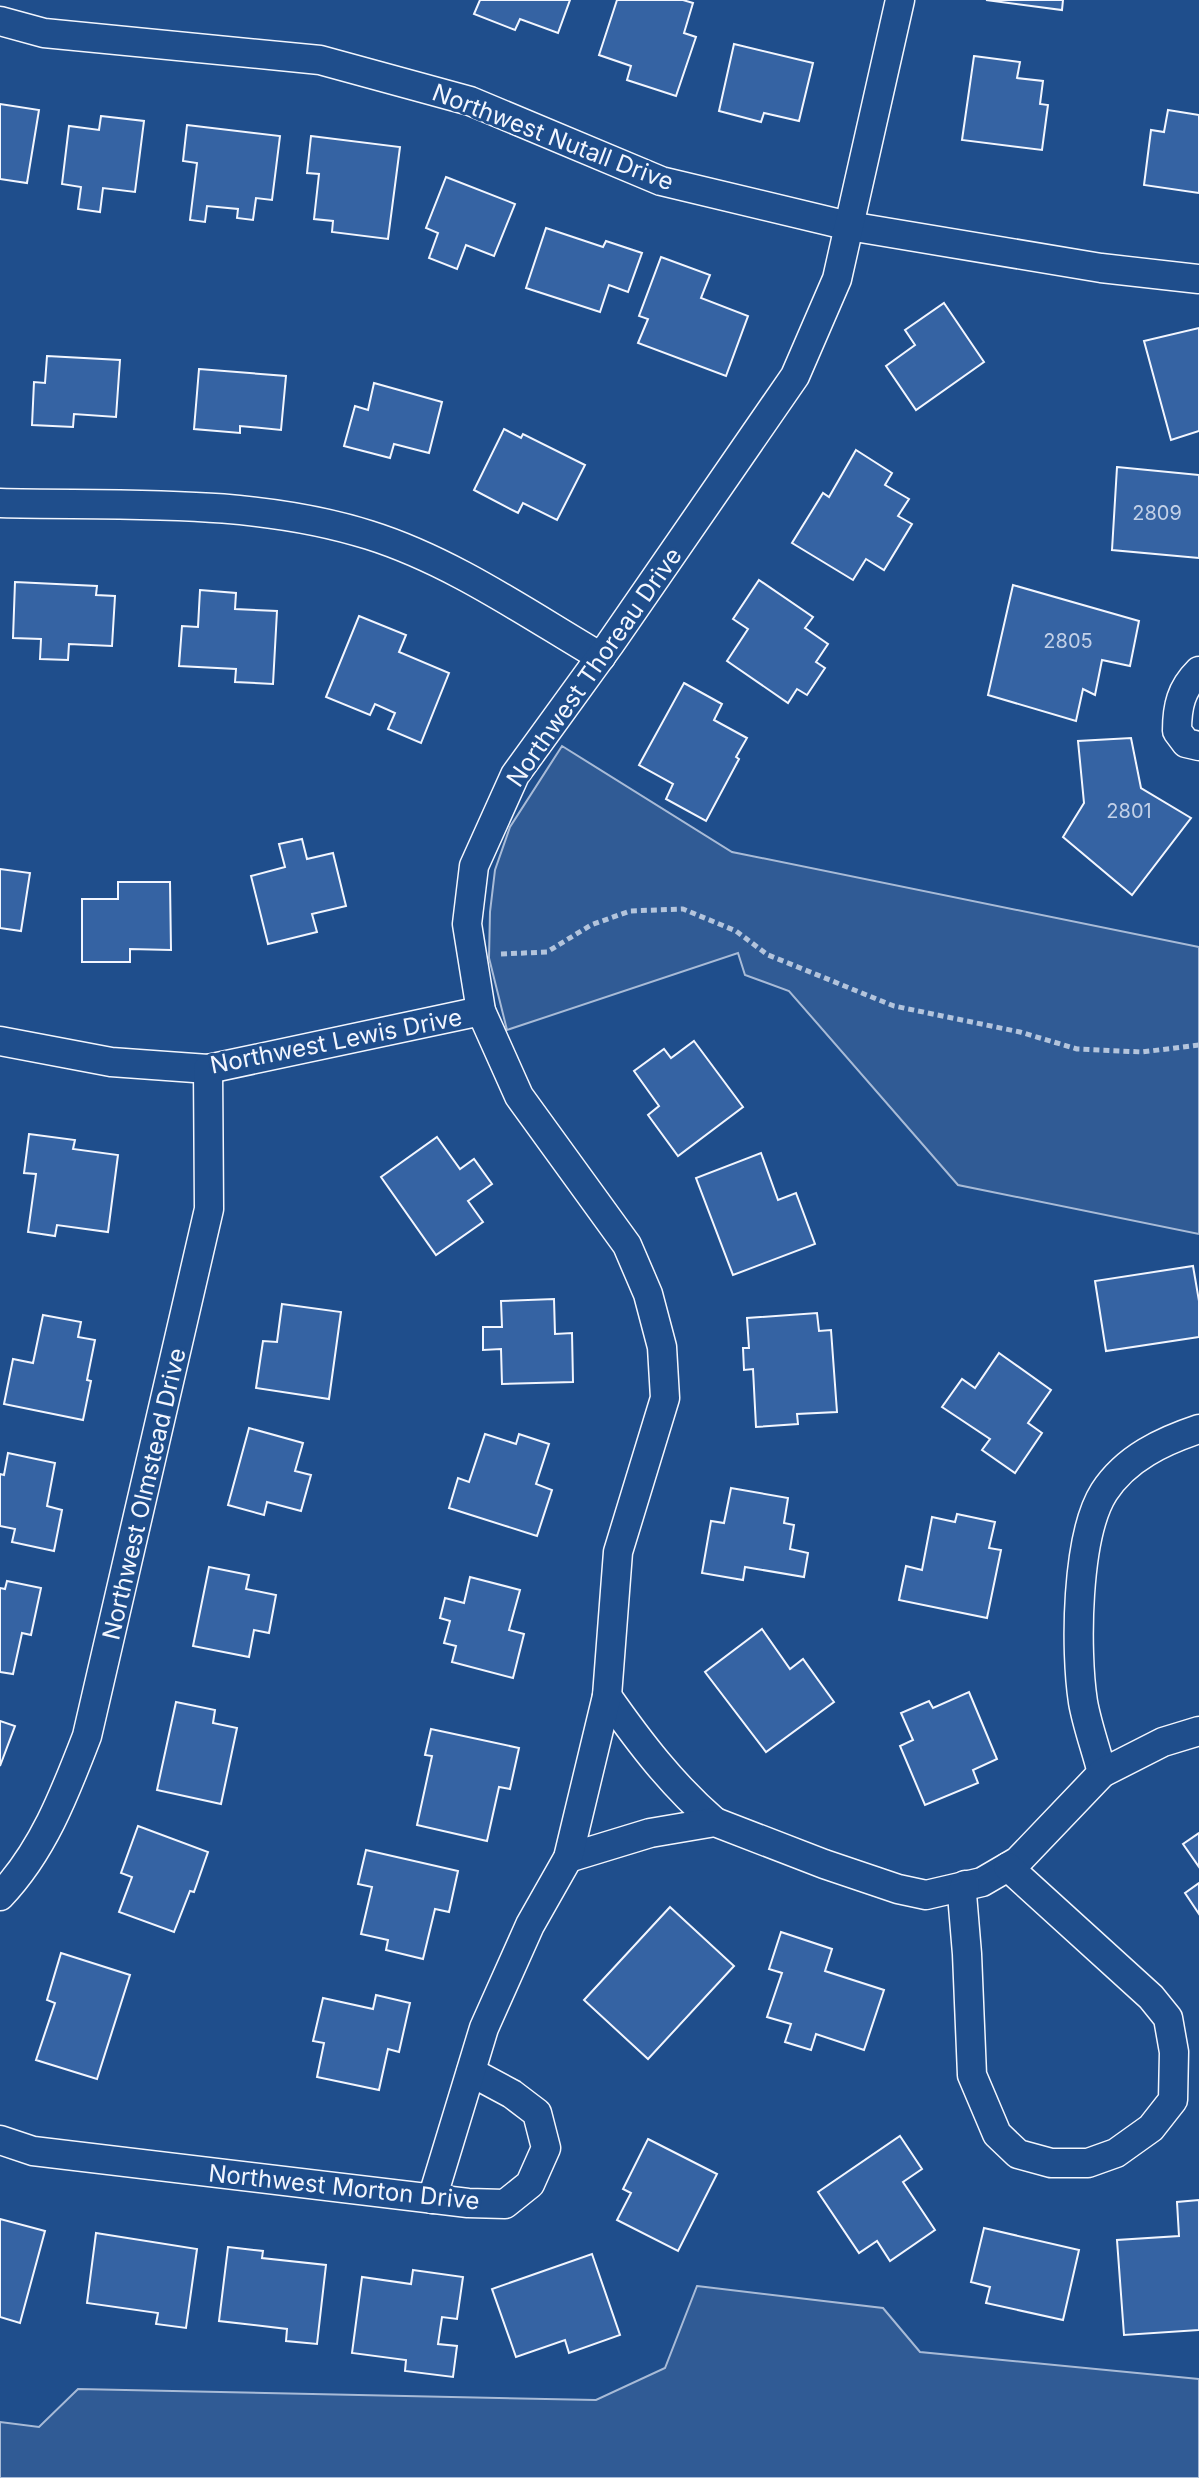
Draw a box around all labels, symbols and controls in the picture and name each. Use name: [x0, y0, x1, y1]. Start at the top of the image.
street label: Northwest Nutall Drive: [428, 78, 678, 196]
house number: 2809: [1132, 501, 1182, 525]
street label: Northwest Thoreau Drive: [500, 542, 688, 792]
house number: 2805: [1043, 629, 1093, 653]
house number: 2801: [1106, 799, 1152, 823]
street label: Northwest Lewis Drive: [208, 1002, 464, 1080]
street label: Northwest Olmstead Drive: [96, 1345, 192, 1643]
street label: Northwest Morton Drive: [207, 2158, 481, 2216]

